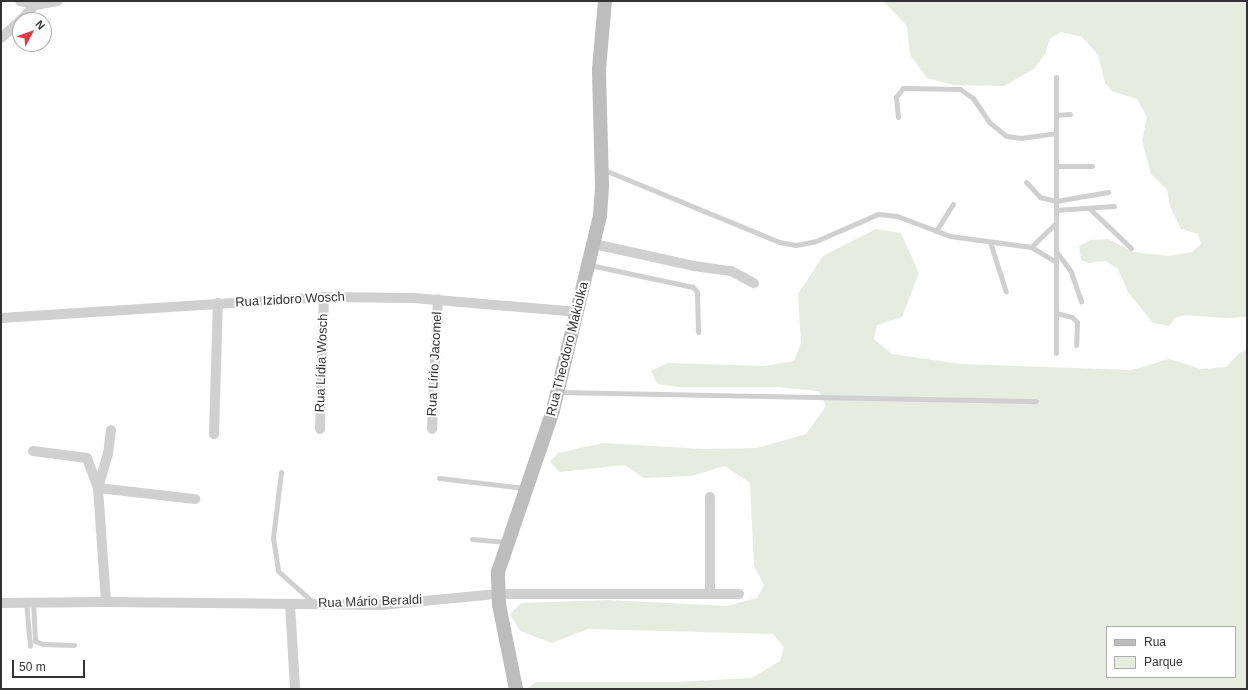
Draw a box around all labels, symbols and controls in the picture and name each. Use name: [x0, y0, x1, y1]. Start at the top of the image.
north arrow: [12, 12, 52, 52]
text: N: [33, 18, 47, 32]
street label: Rua Theodoro Makiolka: [544, 280, 592, 418]
street label: Rua Izidoro Wosch: [235, 289, 345, 311]
street label: Rua Lírio Jacomel: [424, 311, 446, 417]
street label: Rua Lídia Wosch: [312, 313, 332, 413]
street label: Rua Mário Beraldi: [318, 592, 422, 612]
legend: [1106, 626, 1236, 678]
text: Rua: [1144, 635, 1166, 649]
scale bar: [14, 652, 87, 678]
text: Parque: [1144, 655, 1183, 669]
text: 50 m: [19, 660, 46, 674]

